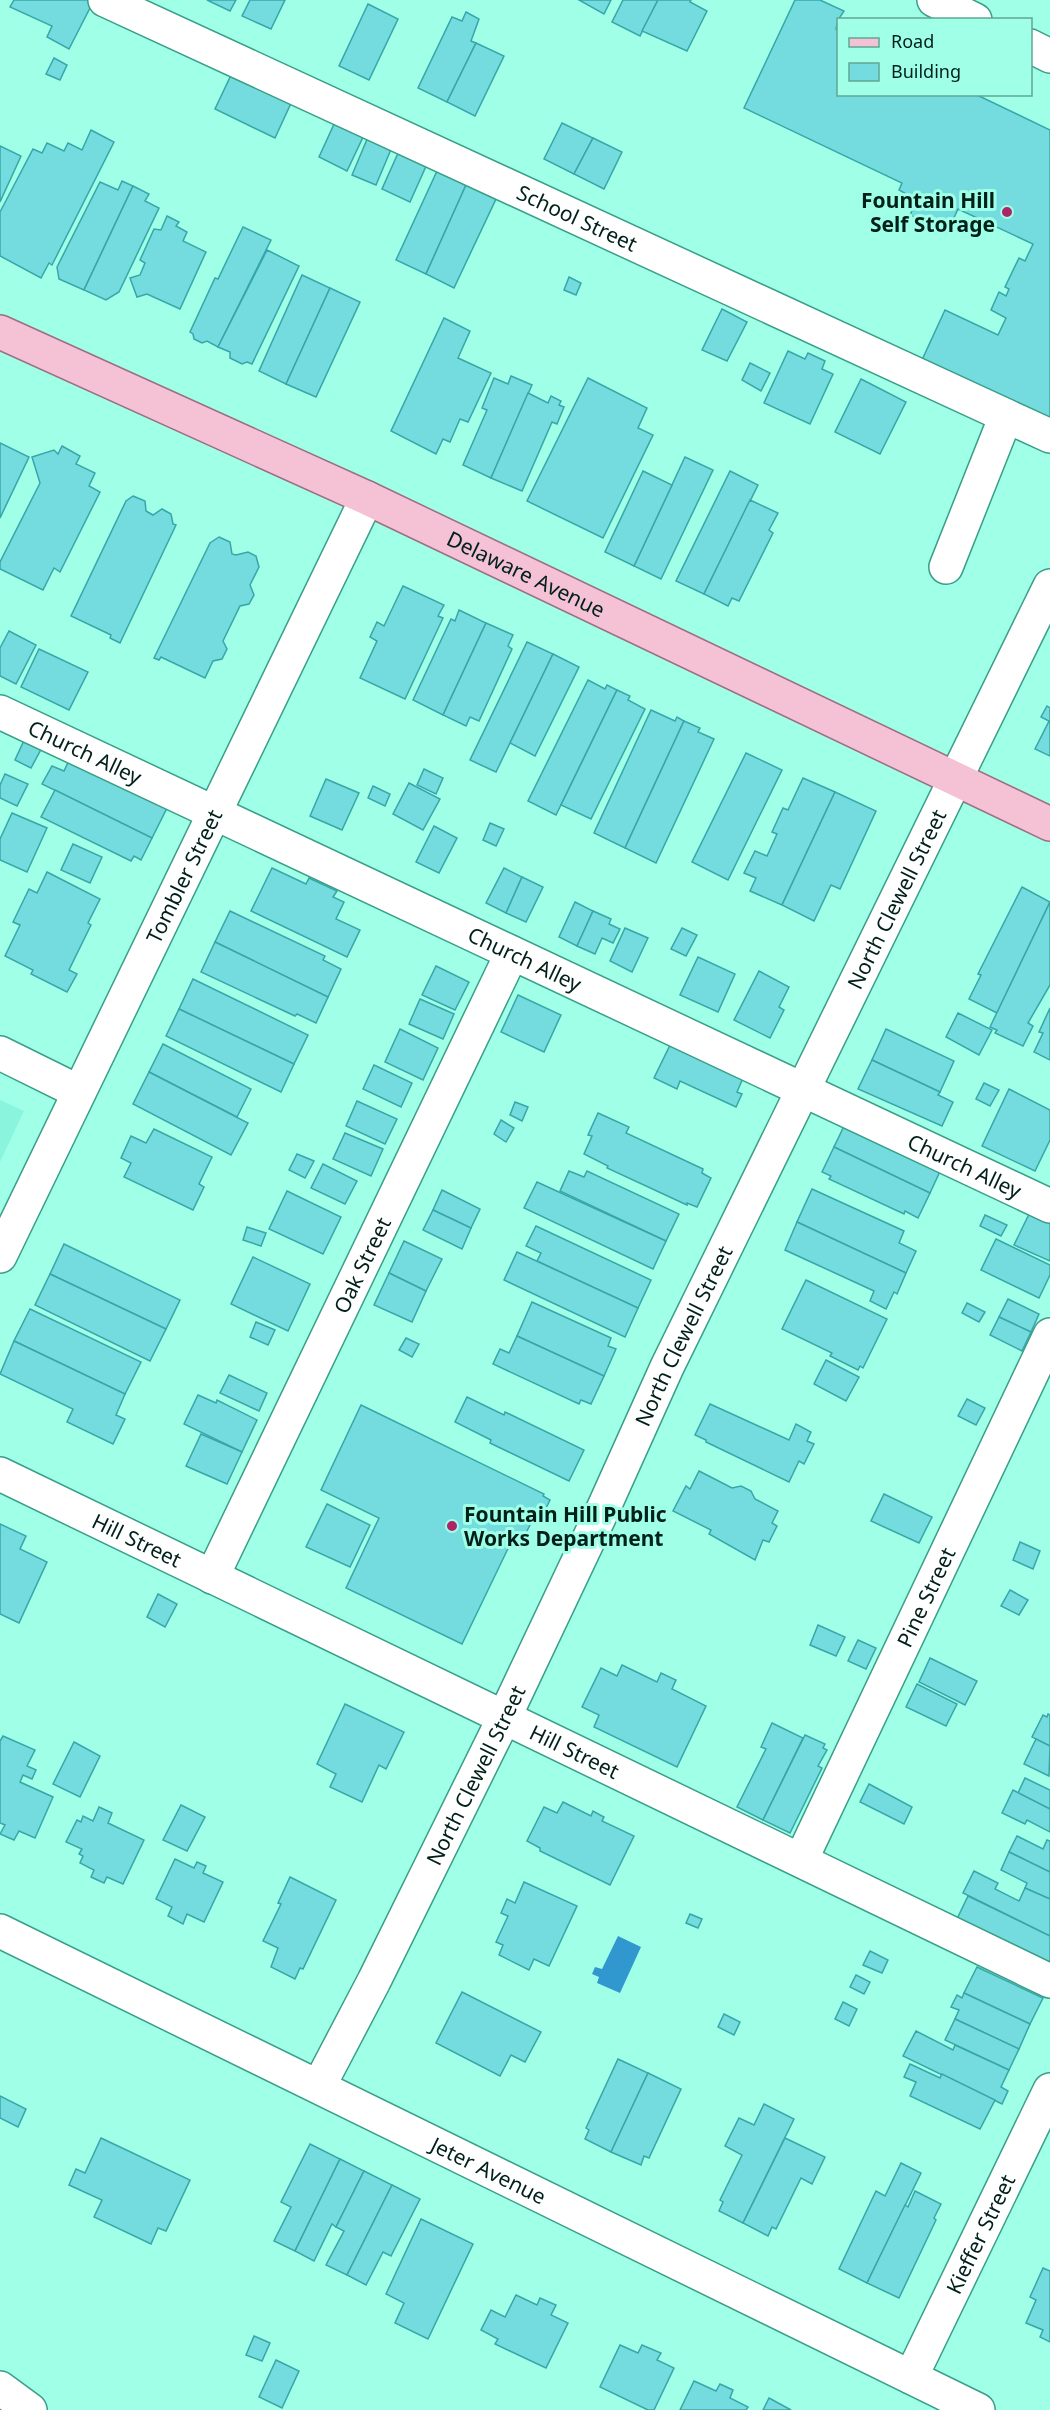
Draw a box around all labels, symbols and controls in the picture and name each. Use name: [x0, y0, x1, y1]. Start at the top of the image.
legend: [837, 18, 1032, 96]
text: Road: [891, 29, 934, 53]
text: Building: [891, 59, 961, 83]
street label: School Street: [512, 178, 642, 258]
place label: Fountain Hill Self Storage: [861, 186, 995, 238]
marker: Fountain Hill Self Storage: [1000, 205, 1014, 219]
street label: Delaware Avenue: [442, 524, 610, 624]
street label: Church Alley: [24, 713, 147, 791]
street label: Tombler Street: [140, 804, 228, 948]
street label: North Clewell Street: [841, 804, 953, 994]
street label: Church Alley: [463, 920, 586, 998]
street label: Church Alley: [903, 1127, 1026, 1205]
street label: Oak Street: [327, 1212, 397, 1318]
street label: North Clewell Street: [628, 1241, 739, 1431]
place label: Fountain Hill Public Works Department: [464, 1500, 667, 1552]
street label: Hill Street: [88, 1507, 187, 1574]
marker: Fountain Hill Public Works Department: [445, 1519, 459, 1533]
street label: Pine Street: [890, 1542, 961, 1651]
street label: North Clewell Street: [419, 1680, 532, 1870]
street label: Hill Street: [525, 1718, 624, 1785]
street label: Jeter Avenue: [424, 2129, 551, 2210]
street label: Kieffer Street: [939, 2169, 1021, 2298]

